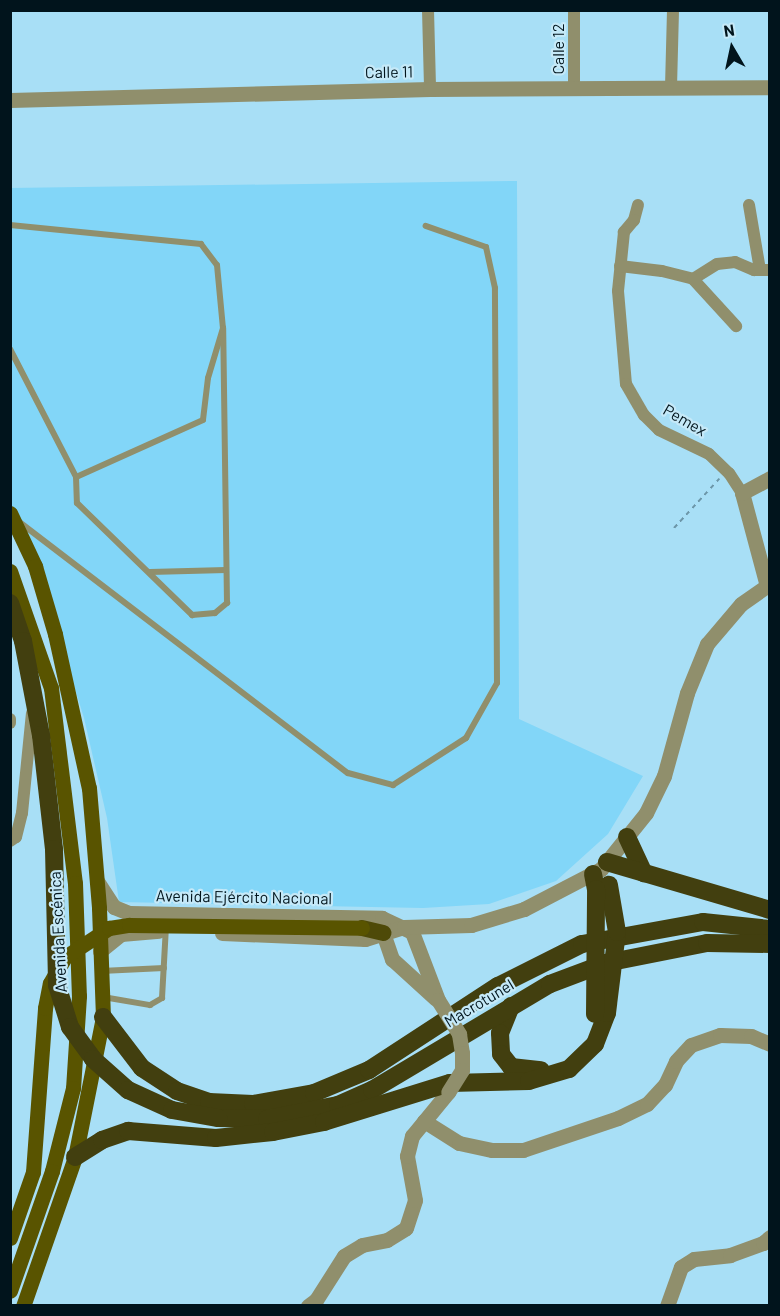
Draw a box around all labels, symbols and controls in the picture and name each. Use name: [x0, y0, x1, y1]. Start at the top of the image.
north arrow: [702, 18, 762, 78]
text: N: [722, 20, 736, 40]
street label: Calle 12: [548, 23, 568, 75]
street label: Calle 11: [365, 62, 413, 82]
street label: Pemex: [660, 400, 710, 440]
street label: Avenida Escénica: [45, 871, 71, 993]
street label: Avenida Ejército Nacional: [156, 886, 332, 908]
street label: Macrotunel: [441, 975, 517, 1031]

